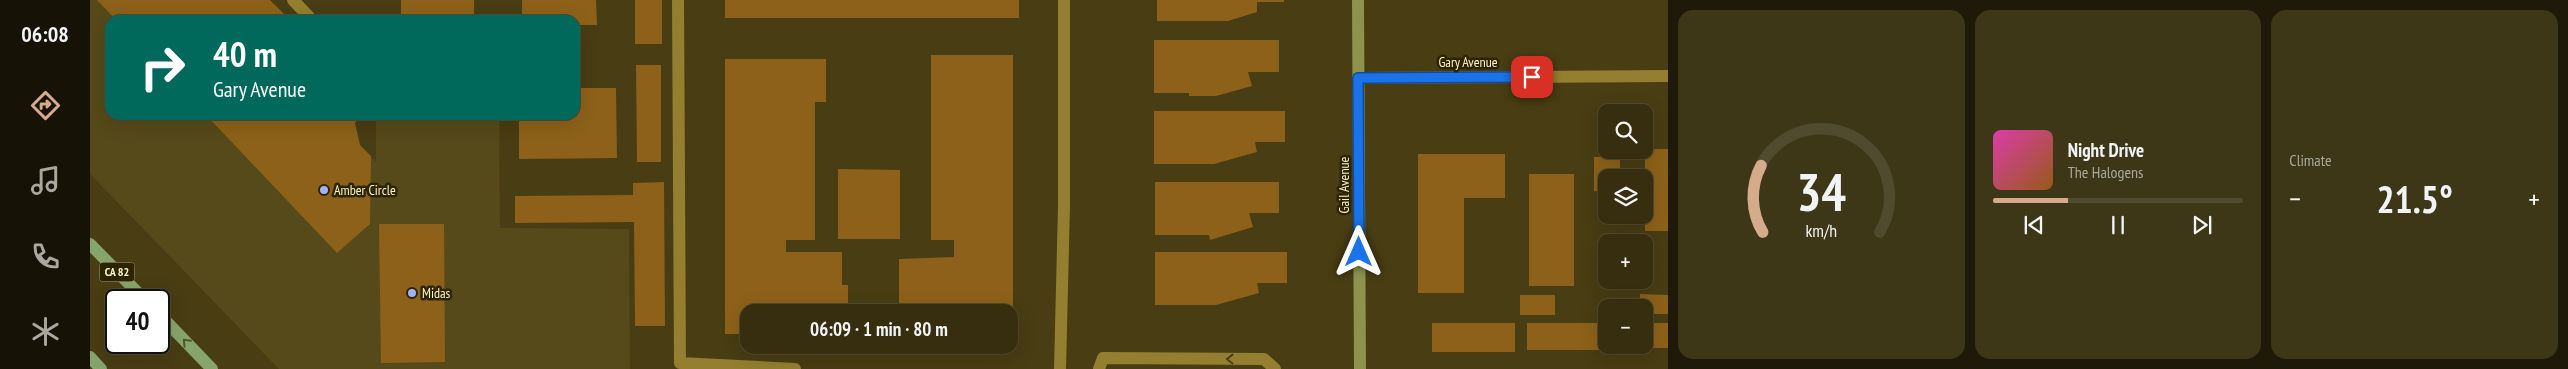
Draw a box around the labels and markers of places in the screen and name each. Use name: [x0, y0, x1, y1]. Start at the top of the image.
pin: [1511, 56, 1553, 98]
place label: Amber Circle: [334, 181, 396, 199]
marker: Amber Circle: [318, 184, 330, 196]
place label: Midas: [422, 284, 451, 302]
marker: Midas: [406, 287, 418, 299]

